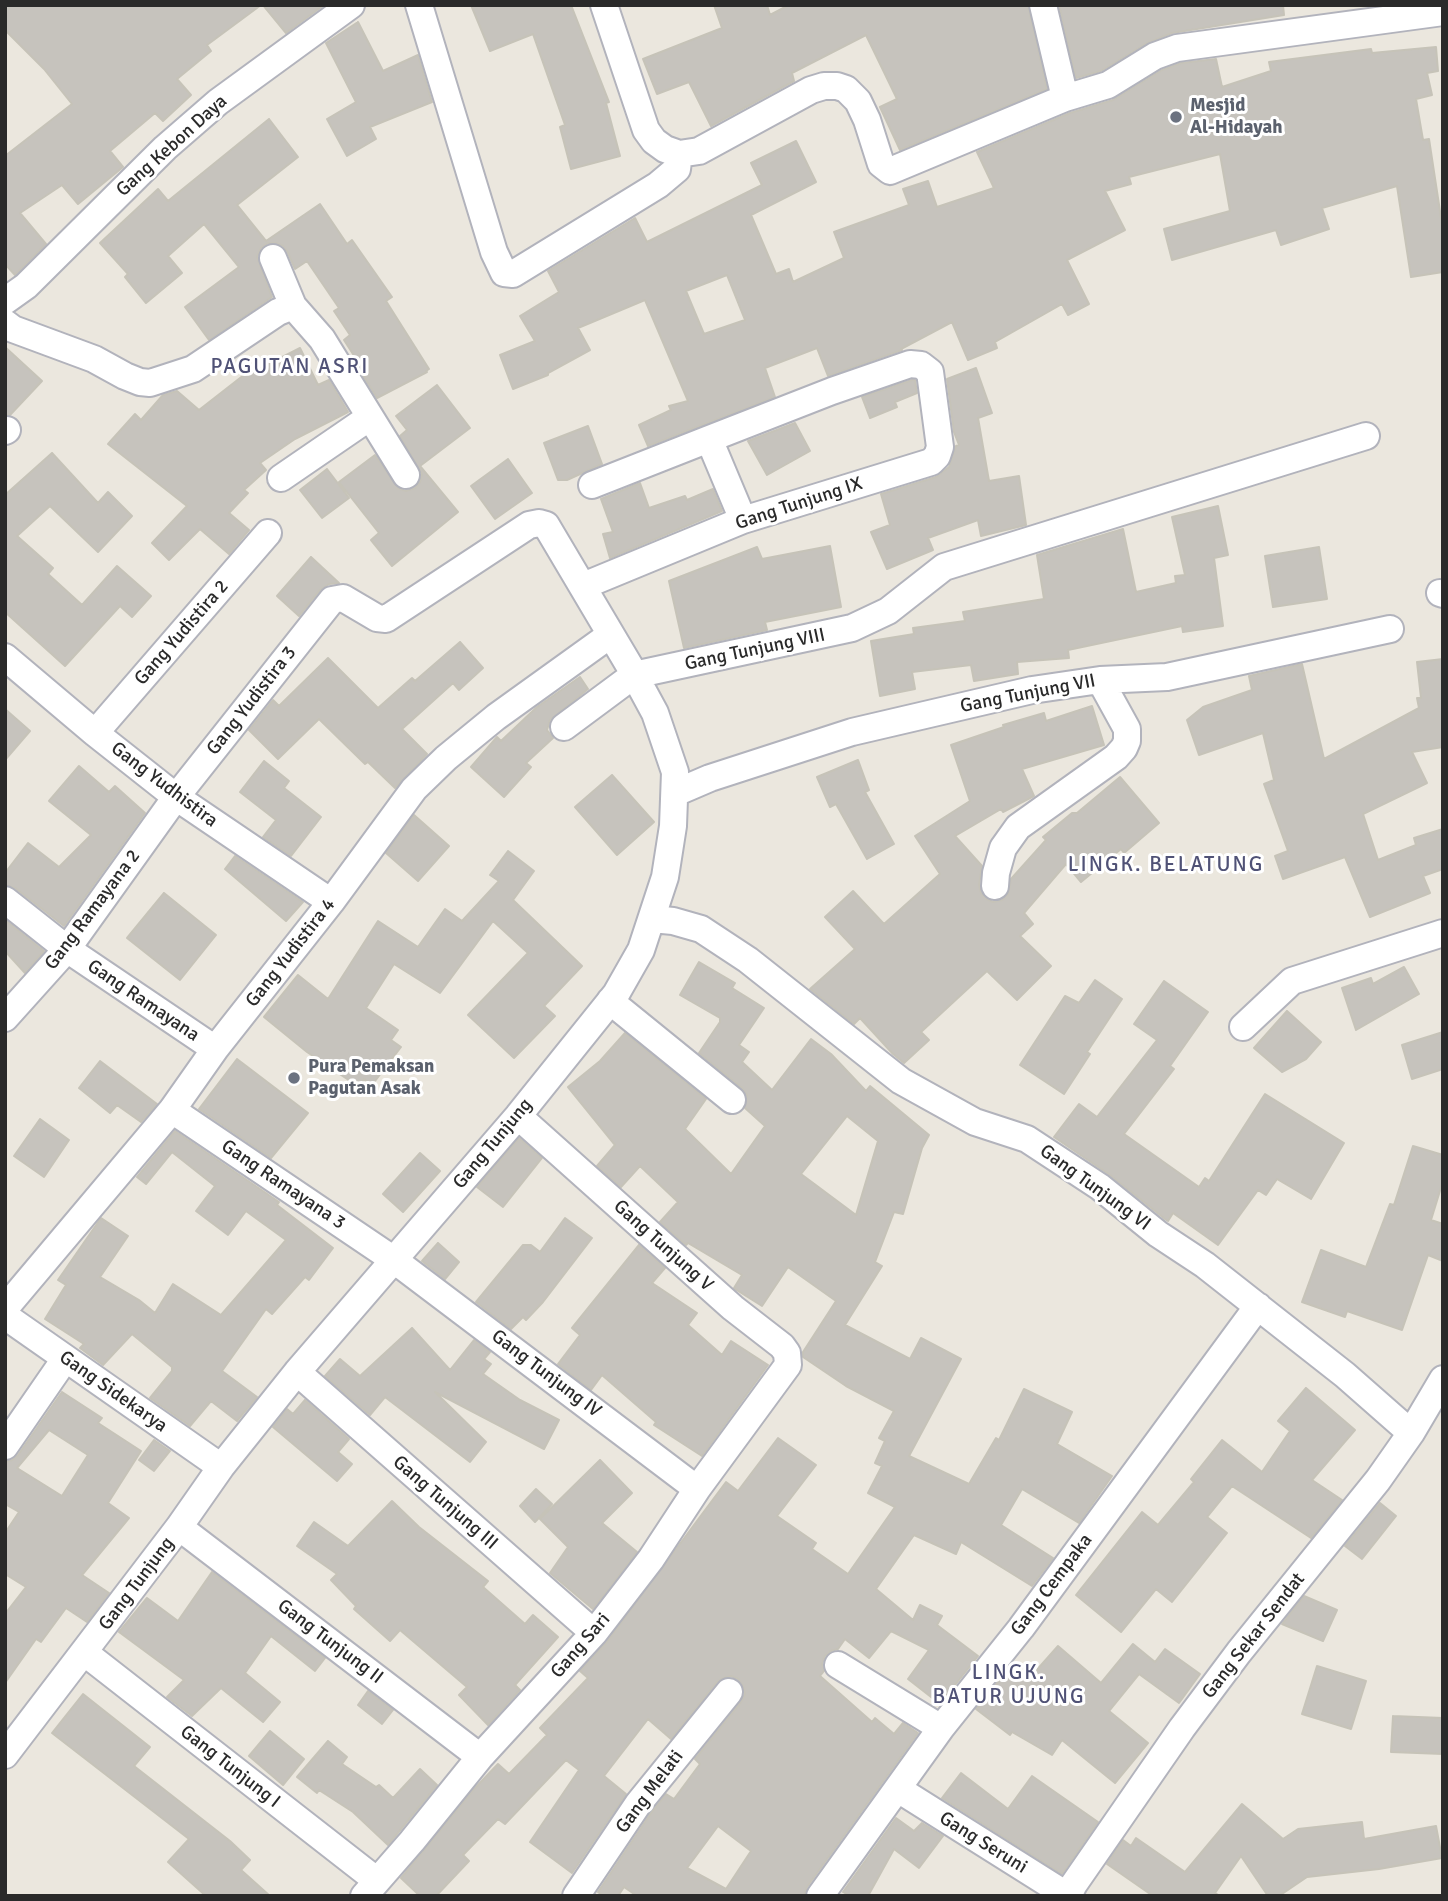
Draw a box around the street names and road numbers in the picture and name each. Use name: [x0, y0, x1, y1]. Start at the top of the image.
street label: Gang Kebon Daya: [112, 90, 232, 202]
street label: Gang Tunjung IX: [733, 473, 865, 535]
street label: Gang Yudistira 2: [130, 576, 234, 690]
street label: Gang Tunjung VIII: [683, 624, 827, 676]
street label: Gang Yudistira 3: [202, 642, 302, 760]
street label: Gang Tunjung VII: [958, 670, 1098, 718]
street label: Gang Yudhistira: [106, 737, 222, 833]
street label: Gang Ramayana 2: [40, 845, 146, 975]
street label: Gang Yudistira 4: [241, 894, 341, 1012]
street label: Gang Ramayana: [83, 955, 203, 1047]
street label: Gang Tunjung: [449, 1094, 537, 1194]
street label: Gang Ramayana 3: [217, 1135, 349, 1235]
street label: Gang Tunjung VI: [1035, 1140, 1155, 1236]
street label: Gang Tunjung V: [609, 1195, 717, 1297]
street label: Gang Tunjung IV: [487, 1325, 605, 1423]
street label: Gang Sidekarya: [55, 1346, 171, 1438]
street label: Gang Tunjung III: [388, 1451, 502, 1555]
street label: Gang Cempaka: [1006, 1530, 1098, 1640]
street label: Gang Tunjung: [94, 1533, 180, 1635]
street label: Gang Sekar Sendat: [1198, 1569, 1310, 1703]
street label: Gang Tunjung II: [273, 1595, 387, 1689]
street label: Gang Sari: [546, 1609, 616, 1683]
street label: Gang Tunjung I: [175, 1721, 285, 1813]
street label: Gang Melati: [611, 1746, 689, 1838]
street label: Gang Seruni: [935, 1807, 1031, 1879]

